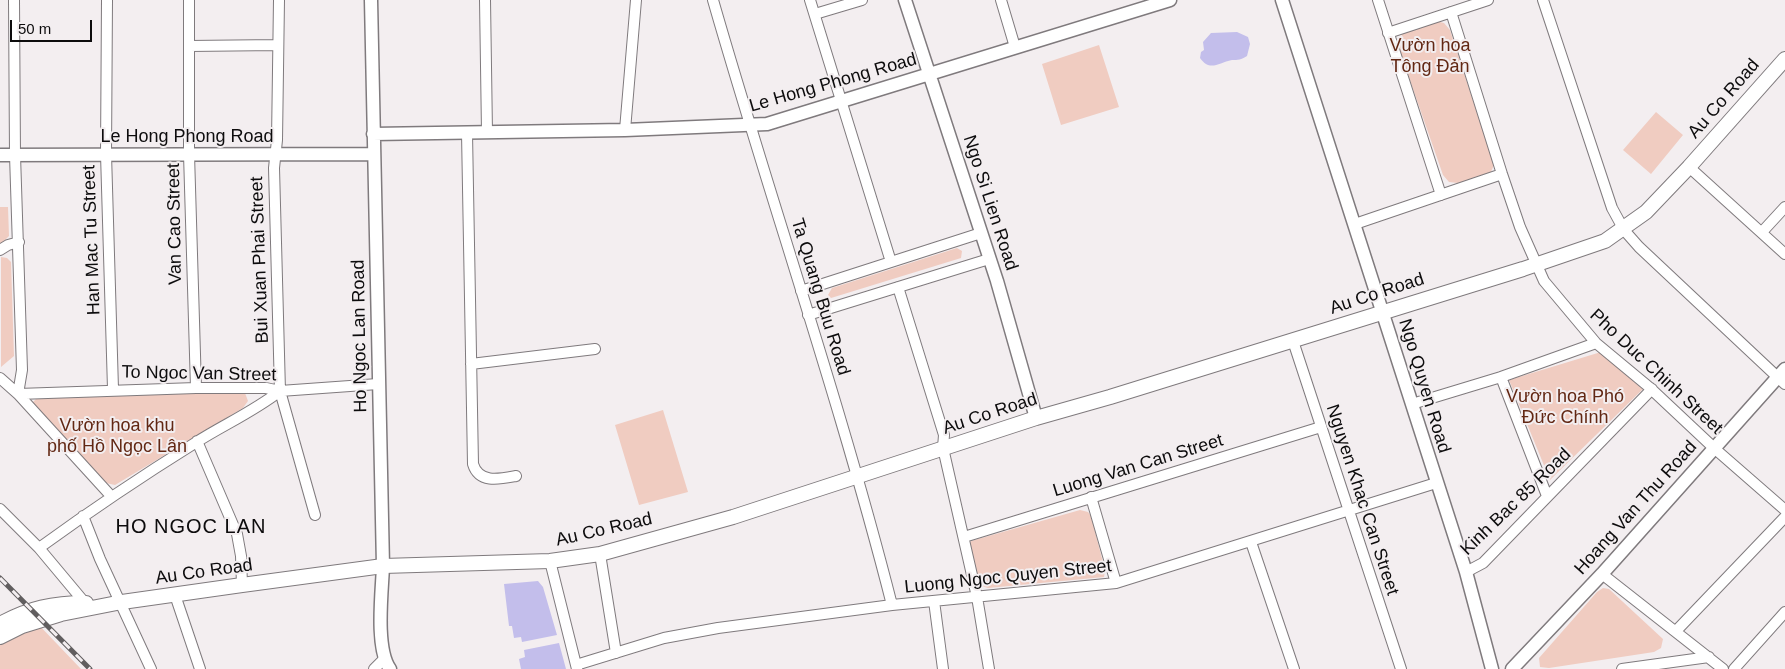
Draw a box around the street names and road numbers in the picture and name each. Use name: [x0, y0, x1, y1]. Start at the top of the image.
street label: Le Hong Phong Road: [747, 49, 919, 117]
street label: Au Co Road: [1684, 55, 1764, 143]
street label: Le Hong Phong Road: [100, 126, 274, 148]
street label: Ngo Si Lien Road: [958, 133, 1022, 273]
street label: Van Cao Street: [163, 163, 187, 285]
street label: Han Mac Tu Street: [79, 164, 105, 316]
street label: Bui Xuan Phai Street: [246, 176, 274, 344]
street label: Ta Quang Buu Road: [786, 216, 854, 378]
street label: Ho Ngoc Lan Road: [348, 259, 372, 413]
street label: Au Co Road: [1327, 269, 1427, 319]
street label: Pho Duc Chinh Street: [1585, 305, 1727, 439]
street label: Ngo Quyen Road: [1393, 316, 1455, 456]
street label: To Ngoc Van Street: [121, 362, 277, 386]
street label: Au Co Road: [940, 389, 1040, 439]
street label: Nguyen Khac Can Street: [1321, 402, 1403, 598]
street label: Luong Van Can Street: [1050, 430, 1226, 502]
street label: Hoang Van Thu Road: [1570, 437, 1702, 579]
street label: Kinh Bac 85 Road: [1456, 444, 1576, 560]
street label: Au Co Road: [554, 508, 654, 552]
street label: Au Co Road: [154, 554, 254, 590]
street label: Luong Ngoc Quyen Street: [903, 555, 1113, 599]

